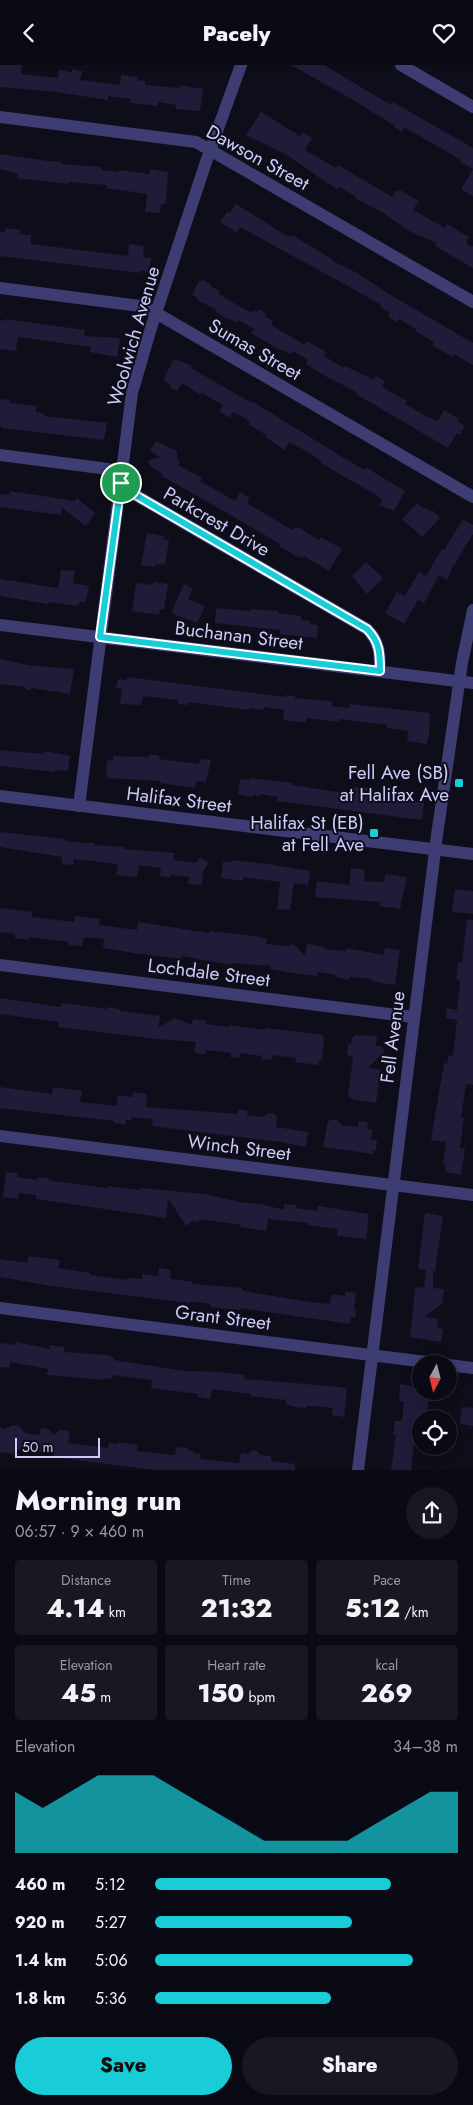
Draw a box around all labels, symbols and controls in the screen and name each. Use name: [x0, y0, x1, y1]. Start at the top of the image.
text: Pacely: [203, 17, 270, 49]
icon: back: [15, 19, 43, 47]
icon: heart: [430, 19, 458, 47]
street label: Dawson Street: [201, 118, 315, 197]
street label: Woolwich Avenue: [101, 263, 166, 409]
street label: Sumas Street: [203, 312, 306, 387]
pin: [100, 462, 142, 504]
icon: arrive: [107, 469, 135, 497]
street label: Parkcrest Drive: [159, 480, 275, 563]
street label: Buchanan Street: [173, 614, 305, 657]
place label: Fell Ave (SB) at Halifax Ave: [340, 759, 449, 808]
marker: Fell Ave (SB) at Halifax Ave: [453, 777, 465, 789]
street label: Halifax Street: [125, 780, 233, 819]
place label: Halifax St (EB) at Fell Ave: [250, 809, 364, 858]
marker: Halifax St (EB) at Fell Ave: [368, 827, 380, 839]
street label: Lochdale Street: [146, 952, 272, 993]
street label: Fell Avenue: [373, 989, 412, 1085]
street label: Winch Street: [186, 1128, 293, 1167]
street label: Grant Street: [174, 1298, 273, 1337]
north arrow: [412, 1355, 458, 1400]
map controls: [412, 1355, 457, 1455]
button: locate: [412, 1410, 457, 1455]
scale bar: [15, 1435, 100, 1458]
text: 50 m: [22, 1437, 53, 1457]
text: Morning run: [15, 1480, 181, 1521]
button: share: [406, 1487, 458, 1539]
text: 06:57 · 9 × 460 m: [15, 1520, 144, 1543]
text: Distance: [61, 1570, 111, 1590]
text: Time: [222, 1570, 251, 1590]
text: Pace: [373, 1570, 401, 1590]
text: 4.14: [47, 1590, 105, 1626]
text: 21:32: [201, 1590, 272, 1626]
text: 5:12: [345, 1590, 400, 1626]
text: km: [105, 1602, 126, 1622]
text: /km: [400, 1602, 429, 1622]
text: Elevation: [60, 1655, 113, 1675]
text: Heart rate: [207, 1655, 266, 1675]
text: kcal: [376, 1655, 398, 1675]
text: 45: [61, 1675, 96, 1711]
text: 150: [197, 1675, 244, 1711]
text: 269: [361, 1675, 413, 1711]
text: m: [96, 1687, 111, 1707]
text: bpm: [244, 1687, 276, 1707]
text: Elevation: [15, 1735, 75, 1758]
text: 34–38 m: [393, 1735, 458, 1758]
text: 460 m: [15, 1873, 65, 1896]
text: 5:12: [95, 1873, 125, 1896]
text: 920 m: [15, 1911, 65, 1934]
text: 5:27: [95, 1911, 126, 1934]
text: 1.4 km: [15, 1949, 67, 1972]
text: 5:06: [95, 1949, 128, 1972]
text: 1.8 km: [15, 1987, 65, 2010]
text: 5:36: [95, 1987, 127, 2010]
button: Save: [15, 2037, 232, 2095]
button: Share: [242, 2037, 458, 2095]

